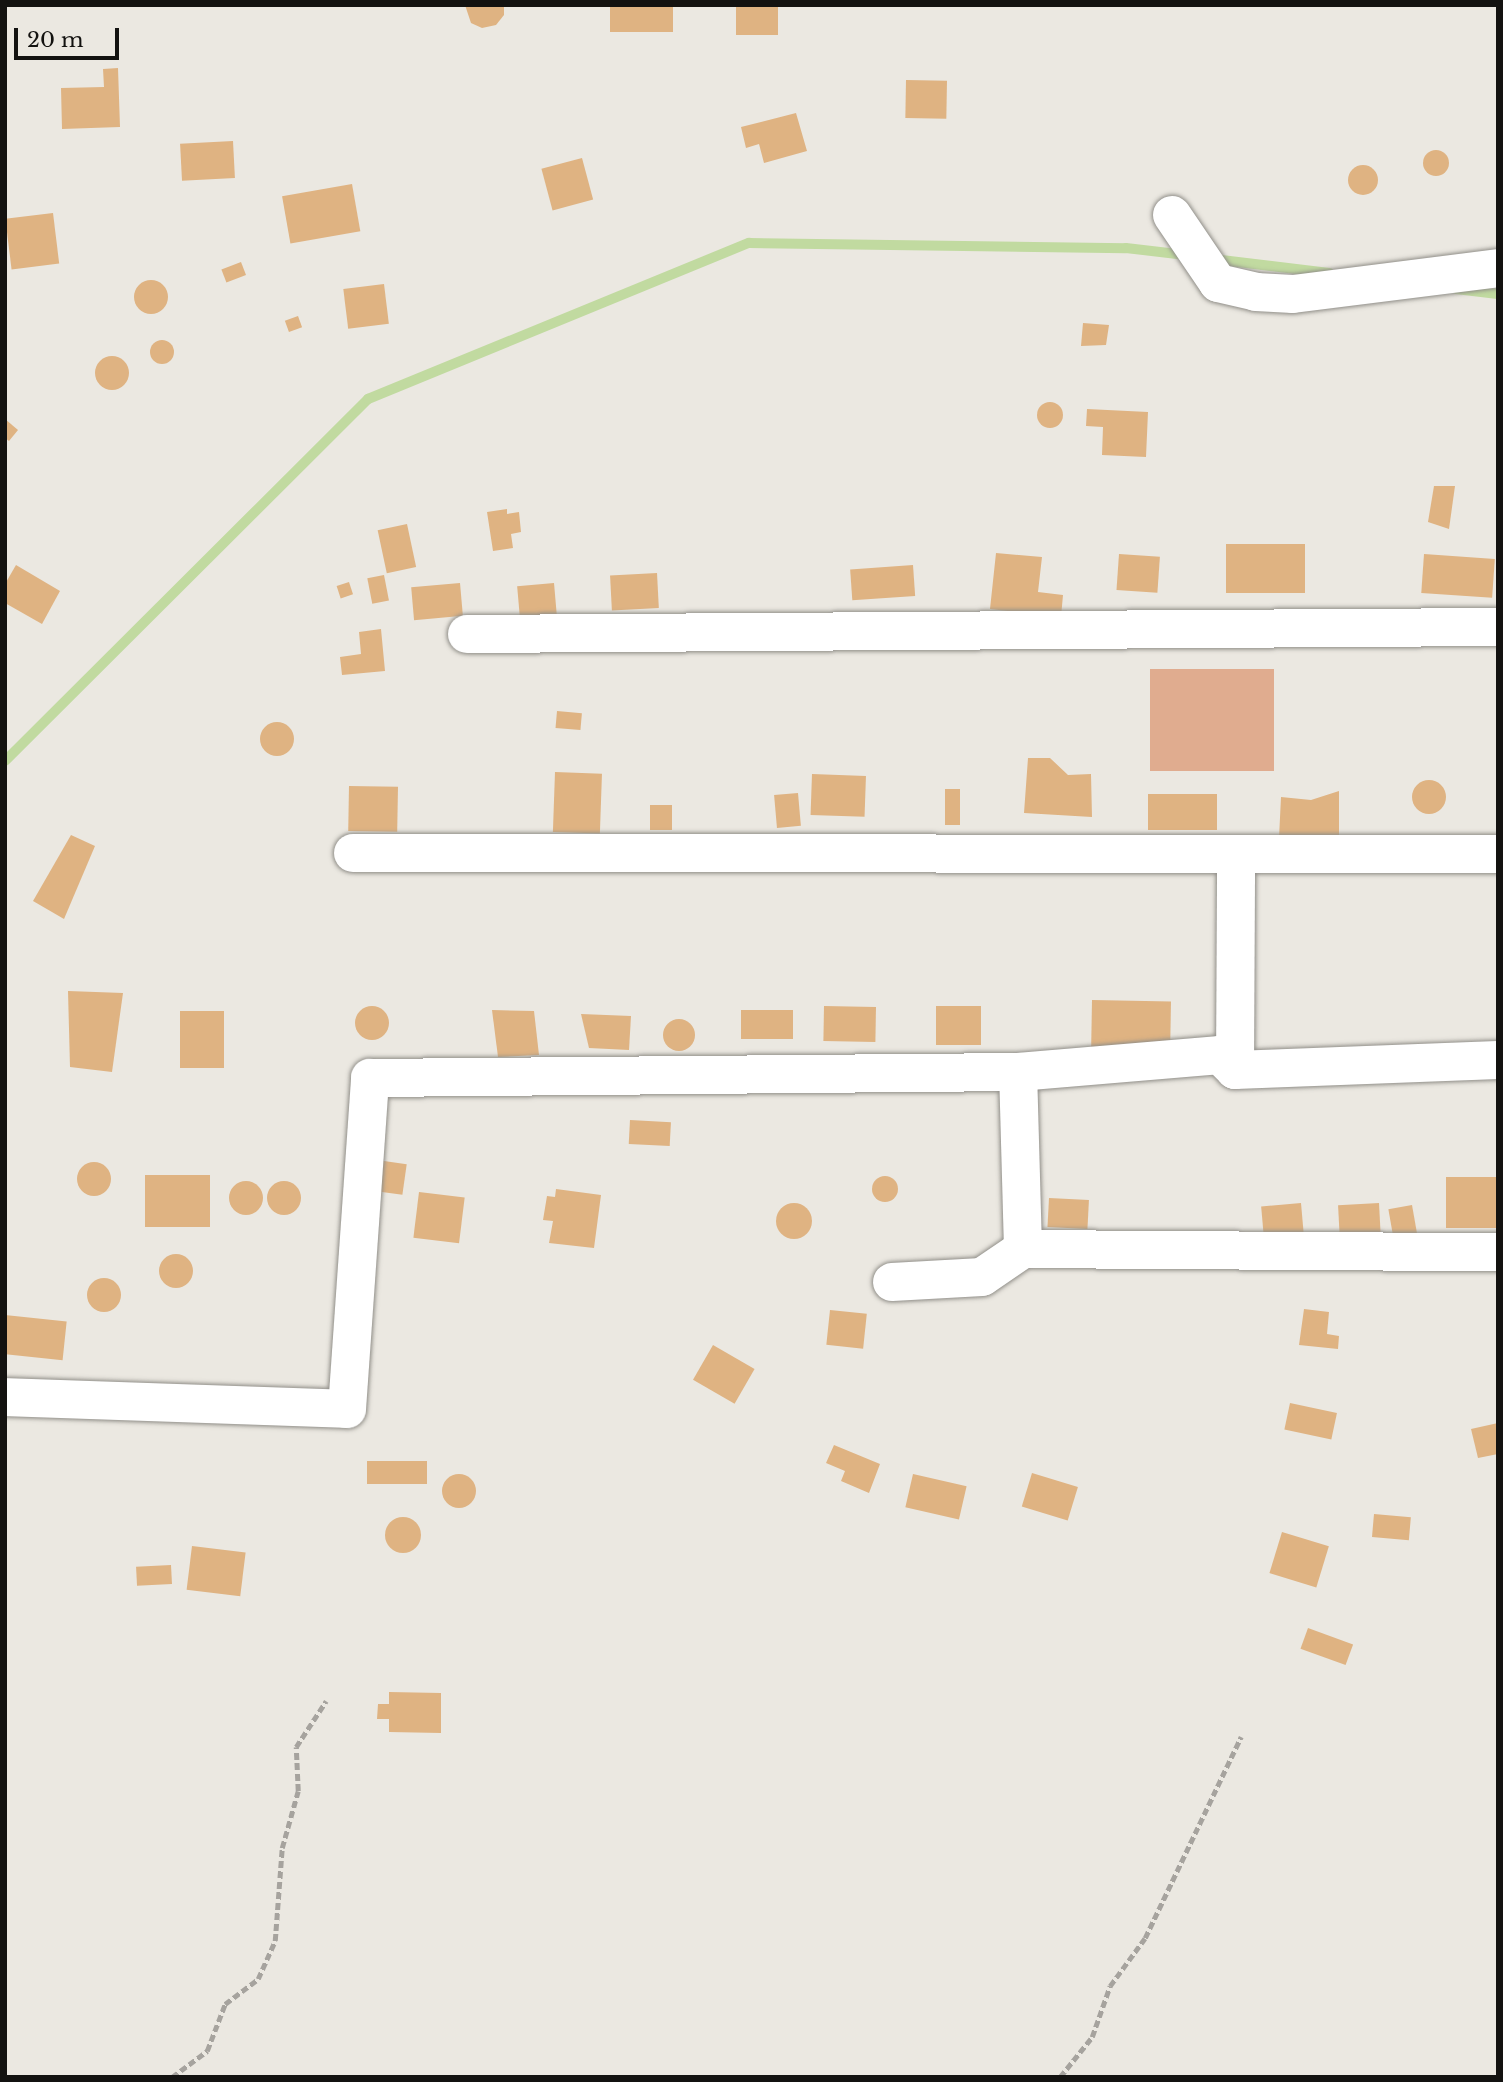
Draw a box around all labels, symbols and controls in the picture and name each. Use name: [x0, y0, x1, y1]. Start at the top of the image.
scale bar: [18, 14, 122, 58]
text: 20 m: [27, 27, 84, 53]

